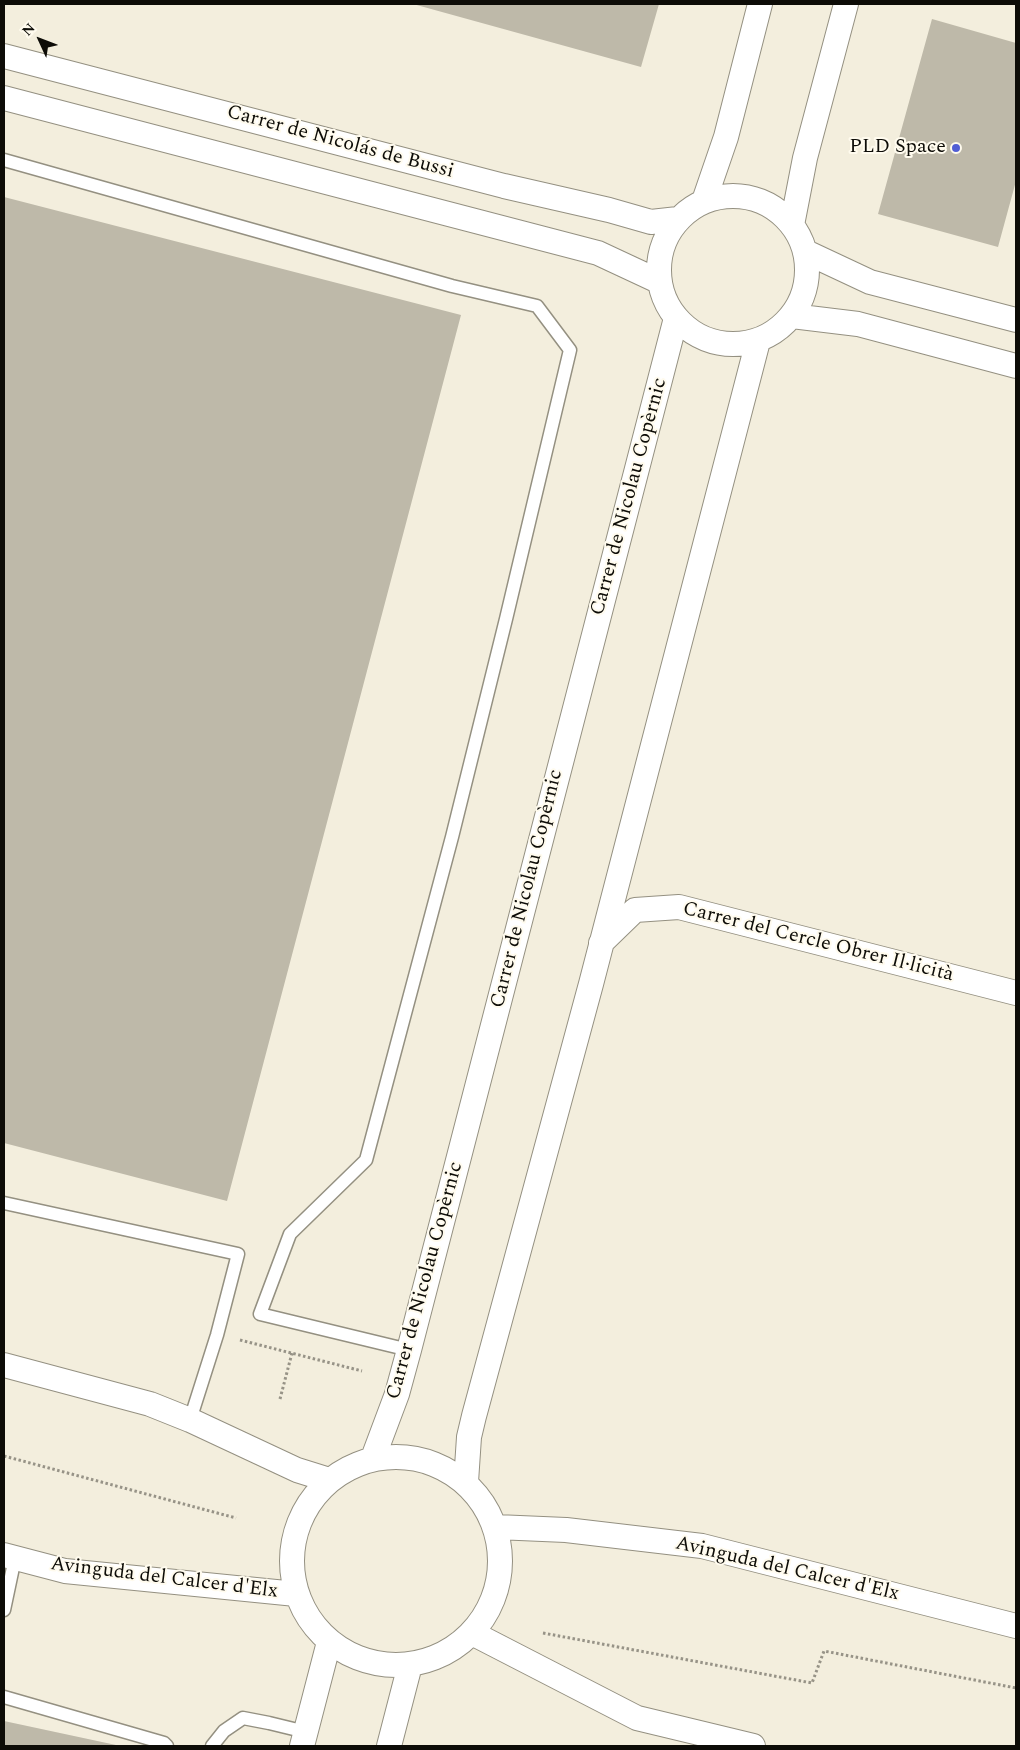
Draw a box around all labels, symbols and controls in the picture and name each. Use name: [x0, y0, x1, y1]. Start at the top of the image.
north arrow: [15, 15, 65, 65]
text: N: [17, 18, 40, 41]
street label: Carrer de Nicolás de Bussi: [224, 101, 456, 185]
place label: PLD Space: [849, 136, 946, 160]
marker: PLD Space: [950, 142, 962, 154]
street label: Carrer de Nicolau Copèrnic: [587, 376, 673, 618]
street label: Carrer de Nicolau Copèrnic: [487, 767, 569, 1011]
street label: Carrer del Cercle Obrer Il·licità: [680, 898, 956, 988]
street label: Carrer de Nicolau Copèrnic: [383, 1160, 469, 1402]
street label: Avinguda del Calcer d'Elx: [673, 1533, 901, 1607]
street label: Avinguda del Calcer d'Elx: [49, 1553, 279, 1605]

